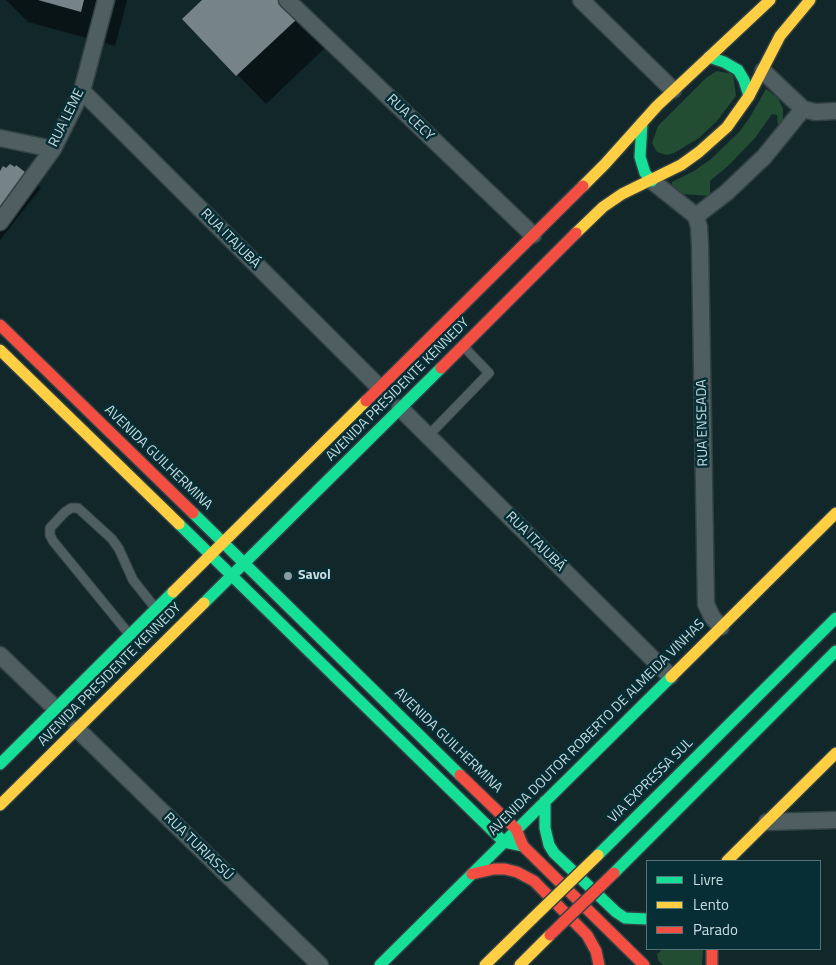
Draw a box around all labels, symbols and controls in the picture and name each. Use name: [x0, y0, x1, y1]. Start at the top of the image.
street label: RUA LEME: [46, 86, 88, 150]
street label: RUA CECY: [383, 91, 437, 145]
street label: RUA ITAJUBÁ: [197, 206, 263, 272]
street label: AVENIDA PRESIDENTE KENNEDY: [323, 315, 473, 465]
street label: RUA ENSEADA: [694, 379, 712, 467]
street label: AVENIDA GUILHERMINA: [101, 402, 215, 514]
street label: RUA ITAJUBÁ: [502, 509, 568, 575]
place label: Savol: [298, 568, 331, 584]
marker: Savol: [282, 570, 294, 582]
street label: AVENIDA PRESIDENTE KENNEDY: [35, 600, 185, 750]
street label: AVENIDA DOUTOR ROBERTO DE ALMEIDA VINHAS: [485, 616, 709, 840]
street label: AVENIDA GUILHERMINA: [391, 685, 505, 797]
street label: VIA EXPRESSA SUL: [605, 735, 697, 827]
street label: RUA TURIASSÚ: [160, 810, 236, 884]
legend: [646, 860, 821, 950]
text: Livre: [693, 868, 723, 891]
text: Lento: [693, 893, 729, 916]
text: Parado: [693, 918, 738, 941]

